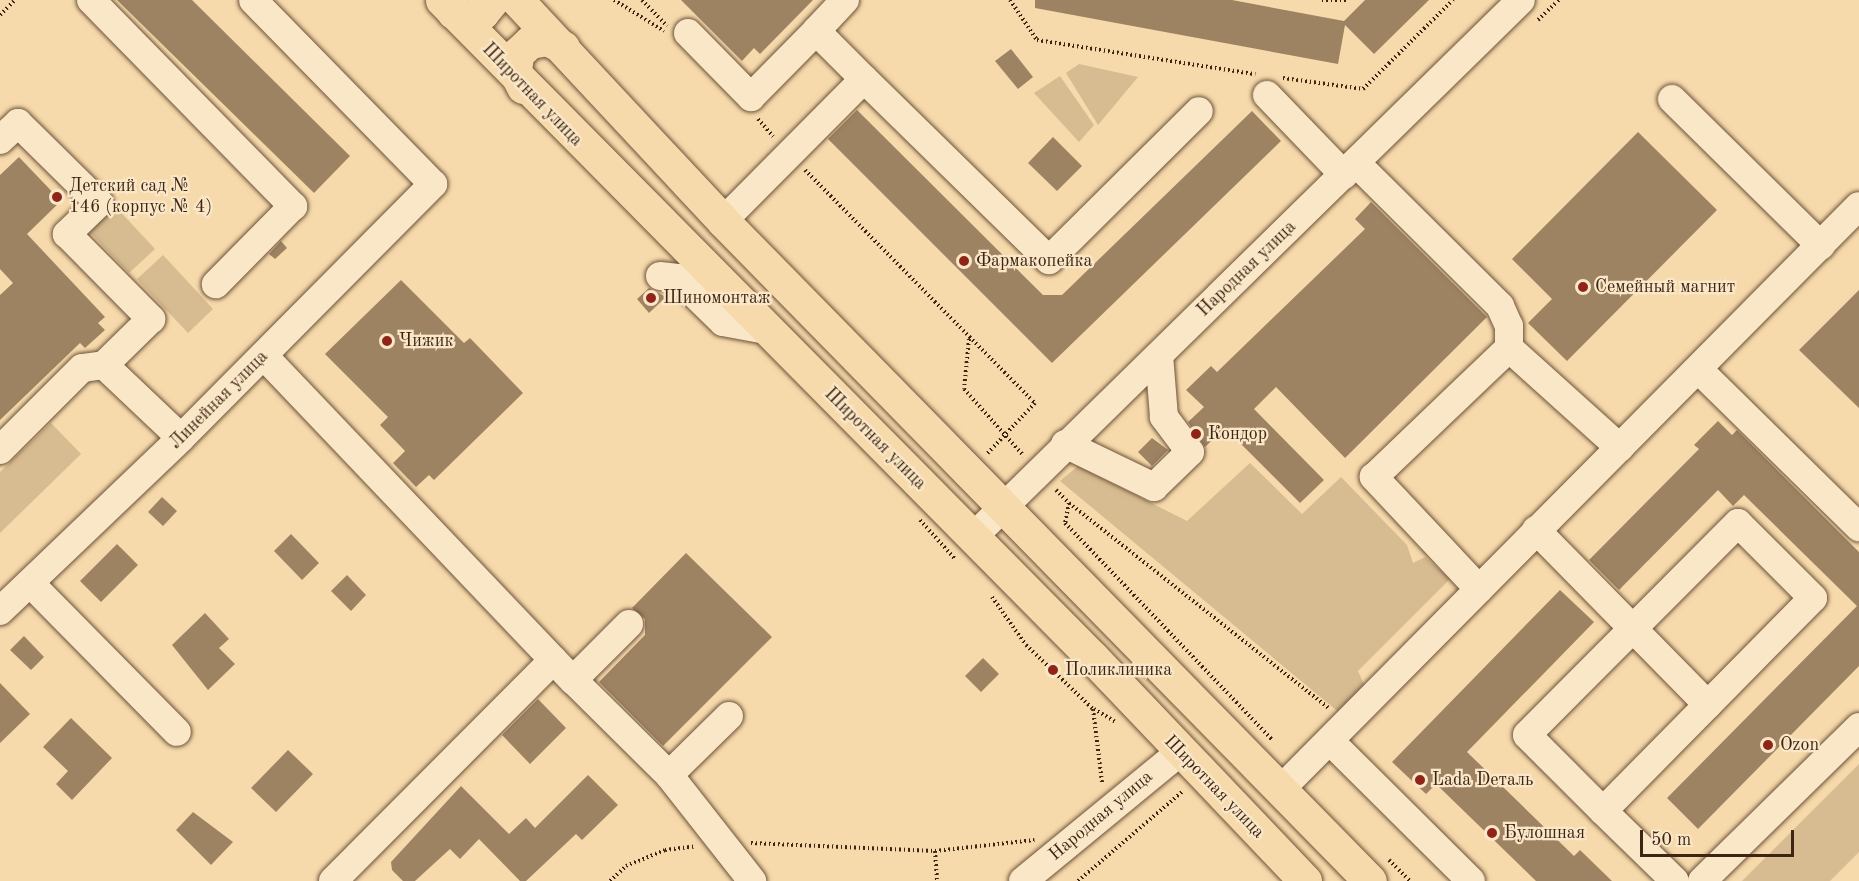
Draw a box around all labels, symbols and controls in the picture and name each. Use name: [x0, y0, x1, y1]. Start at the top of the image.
street label: Широтная улица: [477, 39, 587, 151]
place label: Детский сад № 146 (корпус № 4): [69, 176, 212, 219]
marker: Детский сад № 146 (корпус № 4): [50, 190, 64, 204]
street label: Народная улица: [1193, 216, 1301, 322]
place label: Фармакопейка: [976, 250, 1092, 272]
marker: Фармакопейка: [957, 254, 971, 268]
place label: Семейный магнит: [1595, 276, 1735, 298]
marker: Семейный магнит: [1576, 280, 1590, 294]
place label: Шиномонтаж: [663, 287, 771, 309]
marker: Шиномонтаж: [644, 291, 658, 305]
place label: Чижик: [399, 330, 454, 352]
marker: Чижик: [380, 334, 394, 348]
street label: Линейная улица: [165, 346, 273, 454]
street label: Широтная улица: [819, 383, 931, 495]
place label: Кондор: [1208, 423, 1267, 445]
marker: Кондор: [1189, 427, 1203, 441]
place label: Поликлиника: [1065, 659, 1172, 681]
marker: Поликлиника: [1046, 663, 1060, 677]
street label: Широтная улица: [1159, 731, 1269, 843]
place label: Ozon: [1780, 734, 1819, 756]
marker: Ozon: [1761, 738, 1775, 752]
street label: Народная улица: [1045, 766, 1157, 866]
place label: Lada Dеталь: [1432, 769, 1533, 791]
marker: Lada Dеталь: [1413, 773, 1427, 787]
scale bar: [1643, 818, 1798, 856]
place label: Булошная: [1504, 822, 1585, 844]
marker: Булошная: [1485, 826, 1499, 840]
text: 50 m: [1651, 831, 1691, 849]

